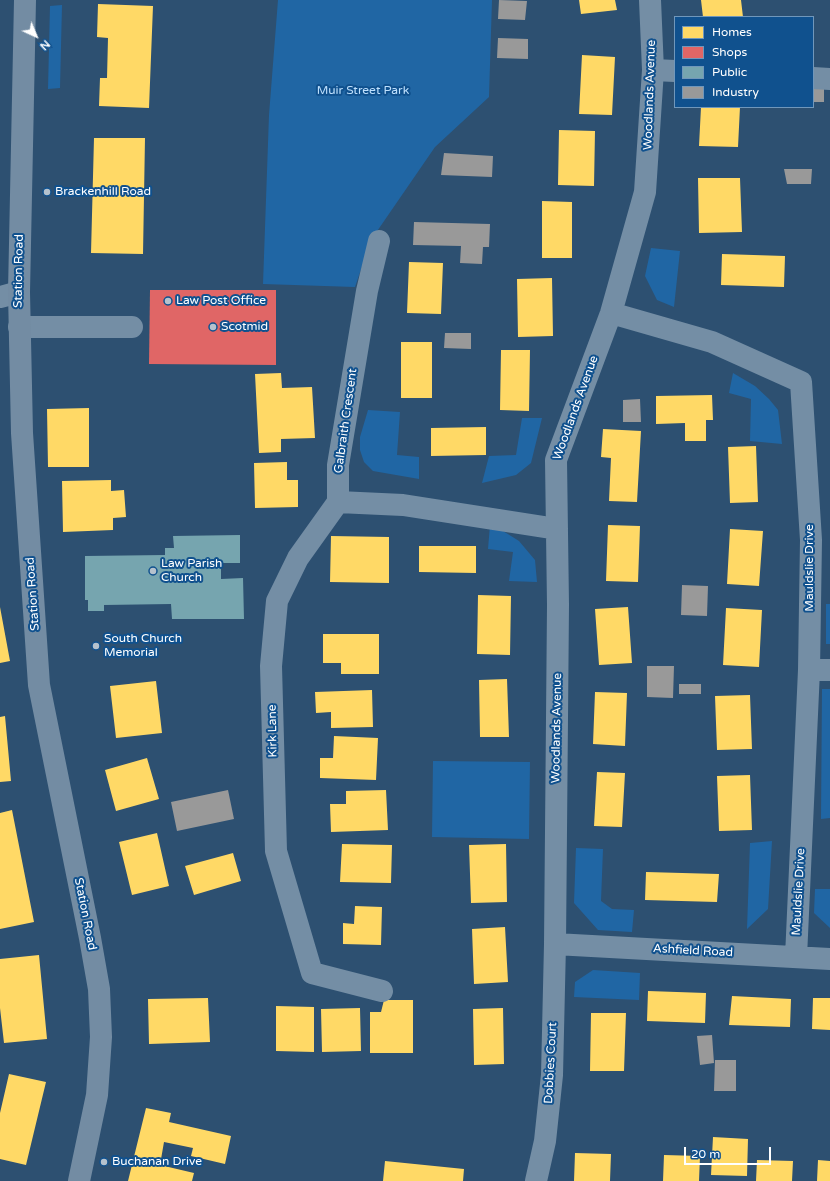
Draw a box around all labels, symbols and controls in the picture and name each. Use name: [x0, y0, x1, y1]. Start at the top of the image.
north arrow: [16, 16, 56, 56]
legend: [674, 16, 814, 108]
text: Homes: [712, 25, 752, 39]
text: N: [37, 37, 52, 53]
street label: Woodlands Avenue: [641, 40, 659, 150]
text: Shops: [712, 45, 747, 59]
text: Public: [712, 65, 747, 79]
park label: Muir Street Park: [317, 84, 409, 98]
text: Industry: [712, 85, 759, 99]
place label: Brackenhill Road: [55, 185, 151, 199]
marker: Brackenhill Road: [42, 187, 52, 197]
street label: Station Road: [11, 234, 27, 308]
place label: Law Post Office: [176, 294, 266, 308]
marker: Law Post Office: [163, 296, 173, 306]
place label: Scotmid: [221, 320, 268, 334]
marker: Scotmid: [208, 322, 218, 332]
street label: Woodlands Avenue: [550, 354, 602, 462]
street label: Galbraith Crescent: [332, 368, 360, 474]
street label: Mauldslie Drive: [803, 524, 817, 612]
street label: Station Road: [23, 557, 43, 631]
place label: Law Parish Church: [161, 557, 222, 585]
marker: Law Parish Church: [148, 566, 158, 576]
place label: South Church Memorial: [104, 632, 182, 660]
marker: South Church Memorial: [91, 641, 101, 651]
street label: Woodlands Avenue: [549, 673, 565, 783]
street label: Kirk Lane: [265, 704, 281, 758]
street label: Mauldslie Drive: [790, 848, 808, 936]
street label: Station Road: [71, 876, 99, 952]
street label: Ashfield Road: [653, 942, 733, 960]
street label: Dobbies Court: [542, 1022, 560, 1104]
scale bar: [686, 1139, 773, 1165]
text: 20 m: [691, 1147, 720, 1161]
place label: Buchanan Drive: [112, 1155, 202, 1169]
marker: Buchanan Drive: [99, 1157, 109, 1167]

